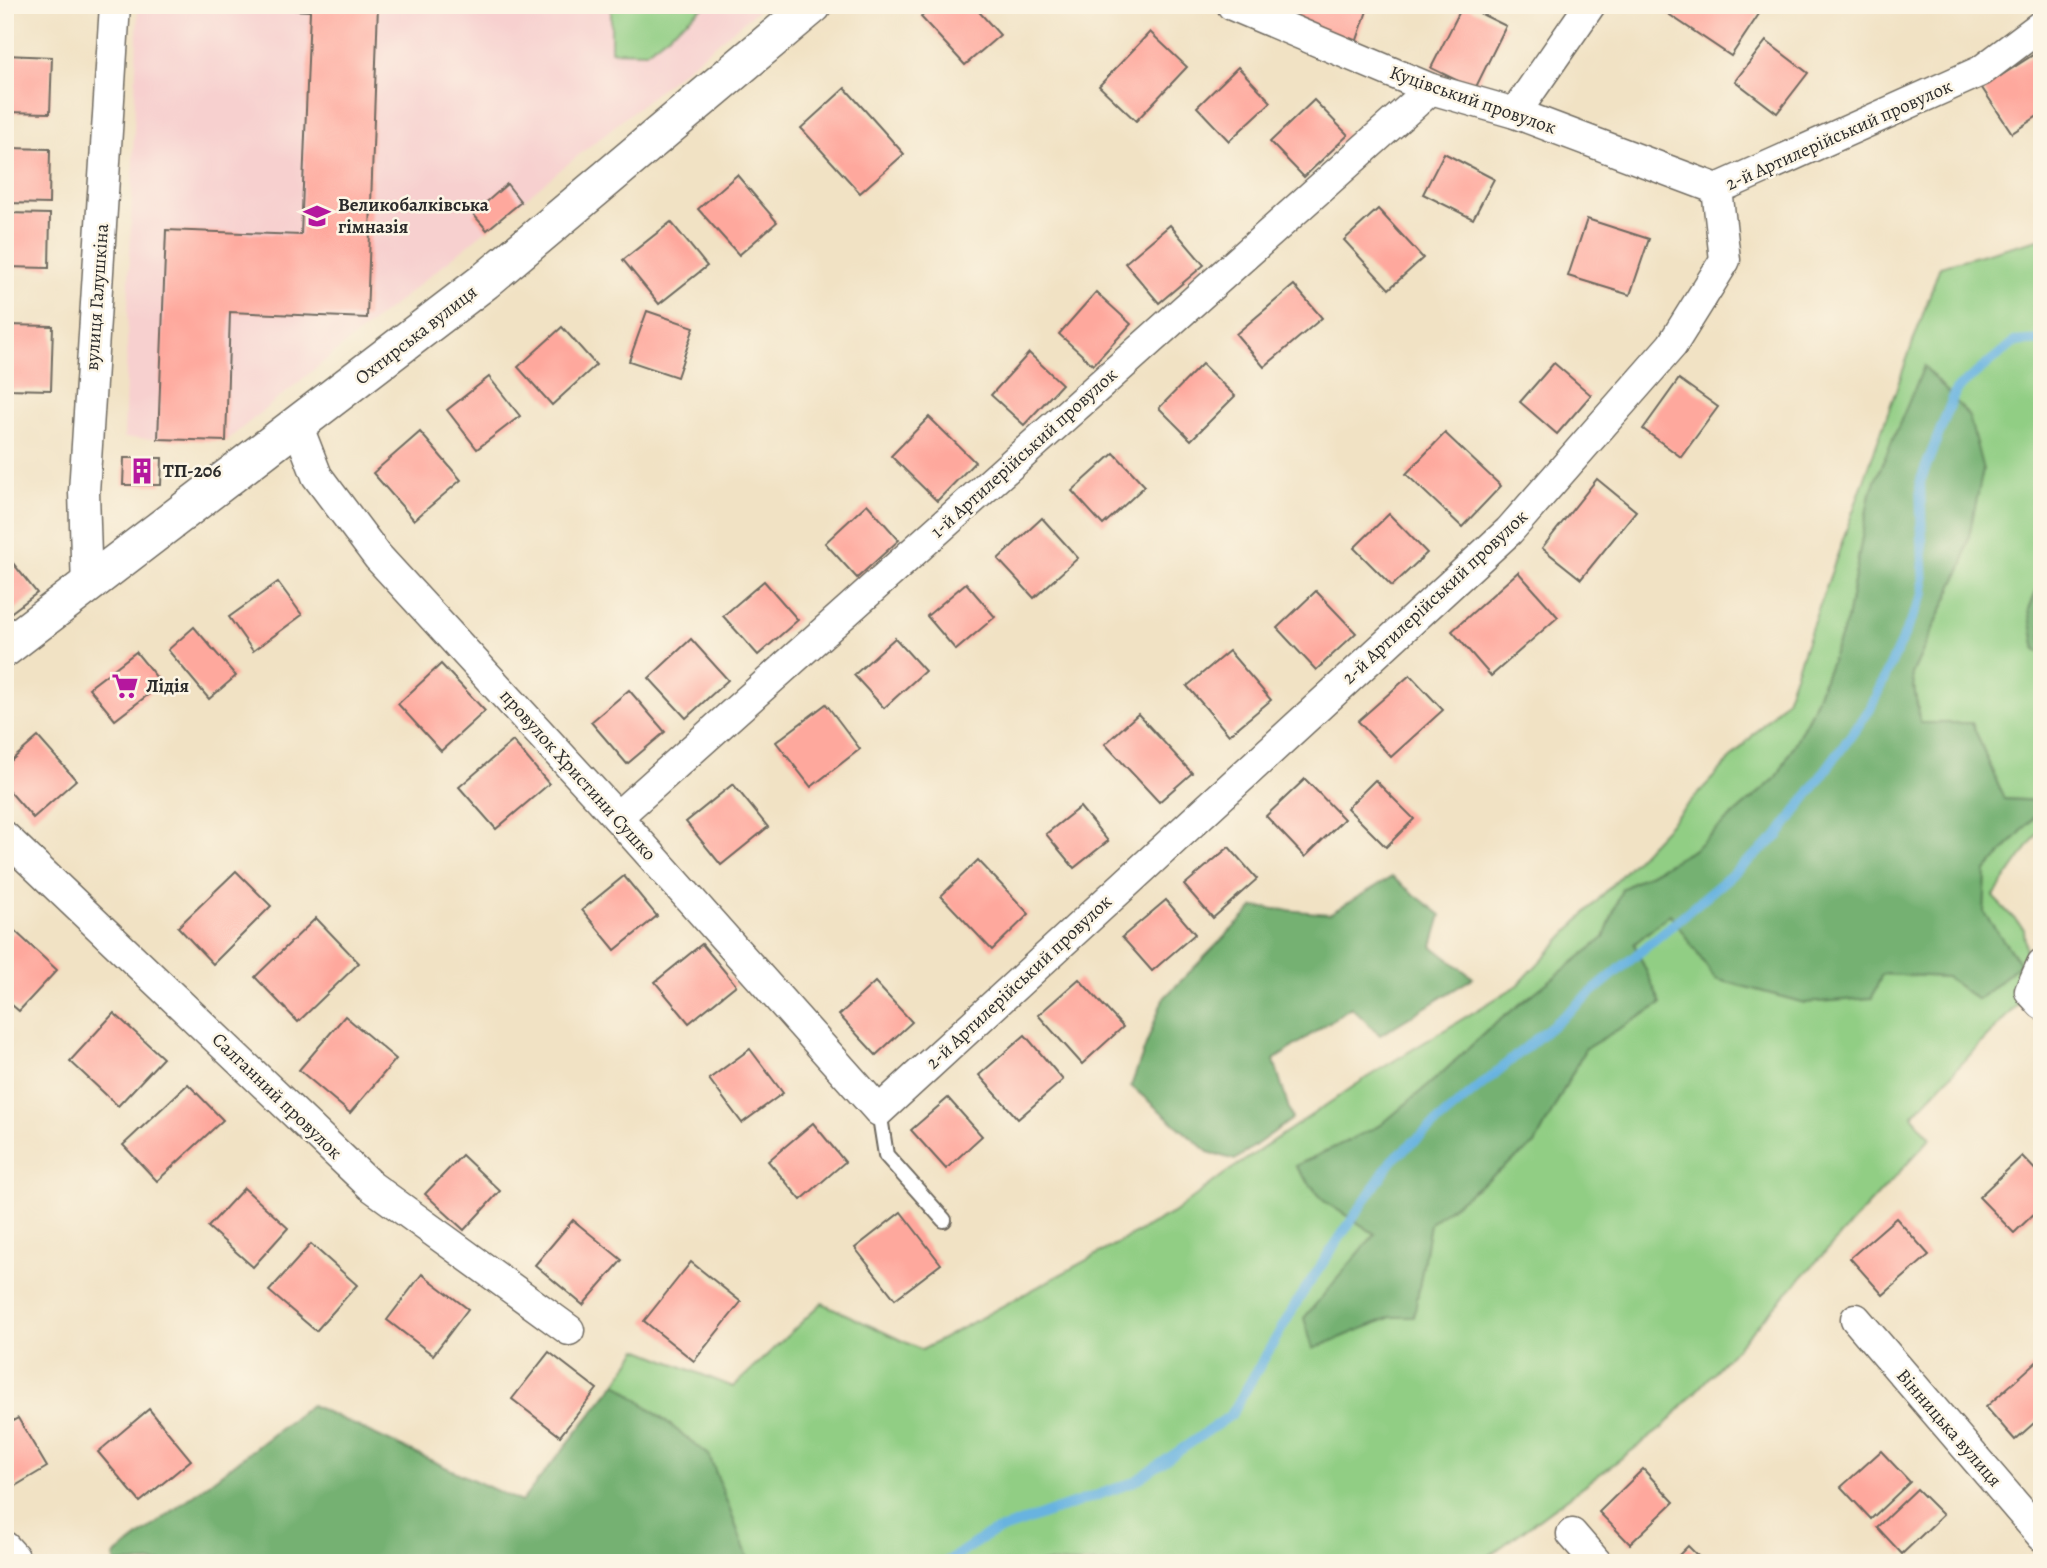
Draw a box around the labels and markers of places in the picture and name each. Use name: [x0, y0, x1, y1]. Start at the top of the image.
place label: Великобалківська гімназія: [338, 192, 490, 240]
school or university icon: Великобалківська гімназія: [302, 201, 332, 231]
building icon: ТП-206: [127, 456, 157, 486]
place label: ТП-206: [163, 458, 221, 484]
supermarket icon: Лідія: [110, 671, 140, 701]
place label: Лідія: [146, 673, 189, 699]

